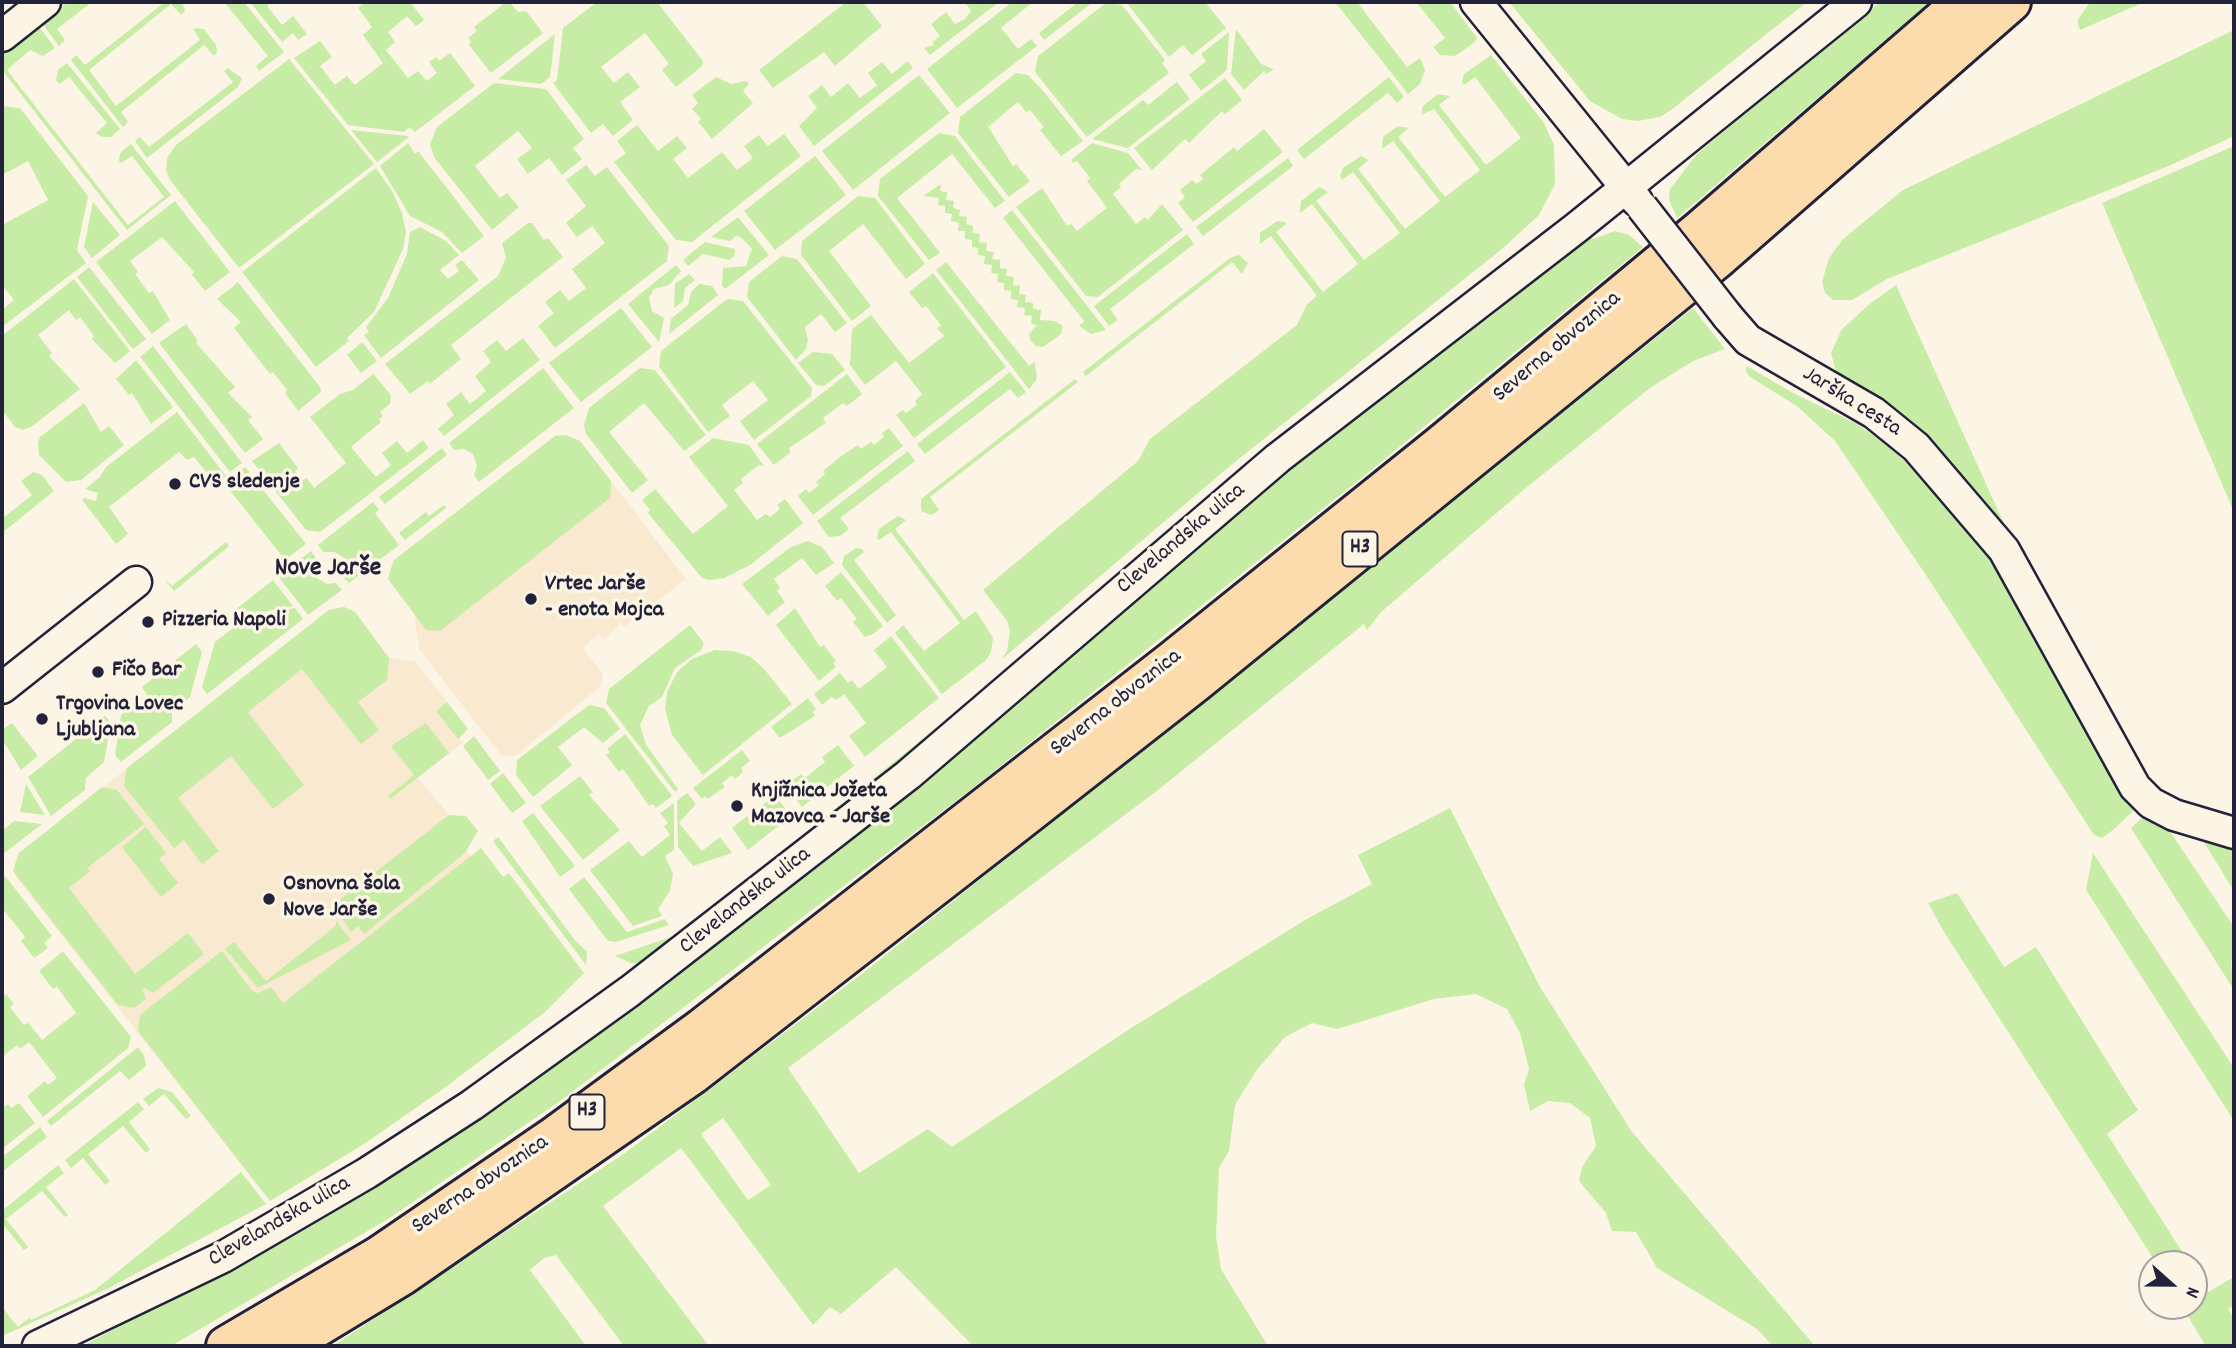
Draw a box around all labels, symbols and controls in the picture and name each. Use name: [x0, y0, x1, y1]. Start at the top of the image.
street label: Severna obvoznica: [1488, 286, 1628, 410]
street label: Jarška cesta: [1796, 362, 1906, 444]
place label: CVS sledenje: [189, 470, 300, 498]
marker: CVS sledenje: [167, 476, 183, 492]
street label: Clevelandska ulica: [1112, 478, 1252, 602]
road number: H3: [1342, 532, 1378, 566]
district label: Nove Jarše: [275, 554, 381, 586]
place label: Vrtec Jarše - enota Mojca: [545, 572, 663, 626]
marker: Vrtec Jarše - enota Mojca: [523, 591, 539, 607]
place label: Pizzeria Napoli: [162, 608, 286, 636]
marker: Pizzeria Napoli: [140, 614, 156, 630]
street label: Severna obvoznica: [1046, 644, 1188, 764]
place label: Fičo Bar: [112, 658, 181, 686]
marker: Fičo Bar: [90, 664, 106, 680]
place label: Trgovina Lovec Ljubljana: [56, 692, 183, 746]
marker: Trgovina Lovec Ljubljana: [34, 711, 50, 727]
place label: Knjižnica Jožeta Mazovca - Jarše: [751, 779, 890, 833]
marker: Knjižnica Jožeta Mazovca - Jarše: [729, 798, 745, 814]
street label: Clevelandska ulica: [675, 842, 817, 962]
place label: Osnovna šola Nove Jarše: [283, 872, 399, 926]
marker: Osnovna šola Nove Jarše: [261, 891, 277, 907]
road number: H3: [570, 1094, 604, 1130]
street label: Severna obvoznica: [407, 1130, 555, 1242]
street label: Clevelandska ulica: [204, 1171, 356, 1275]
north arrow: [2138, 1250, 2208, 1320]
text: N: [2177, 1283, 2205, 1301]

